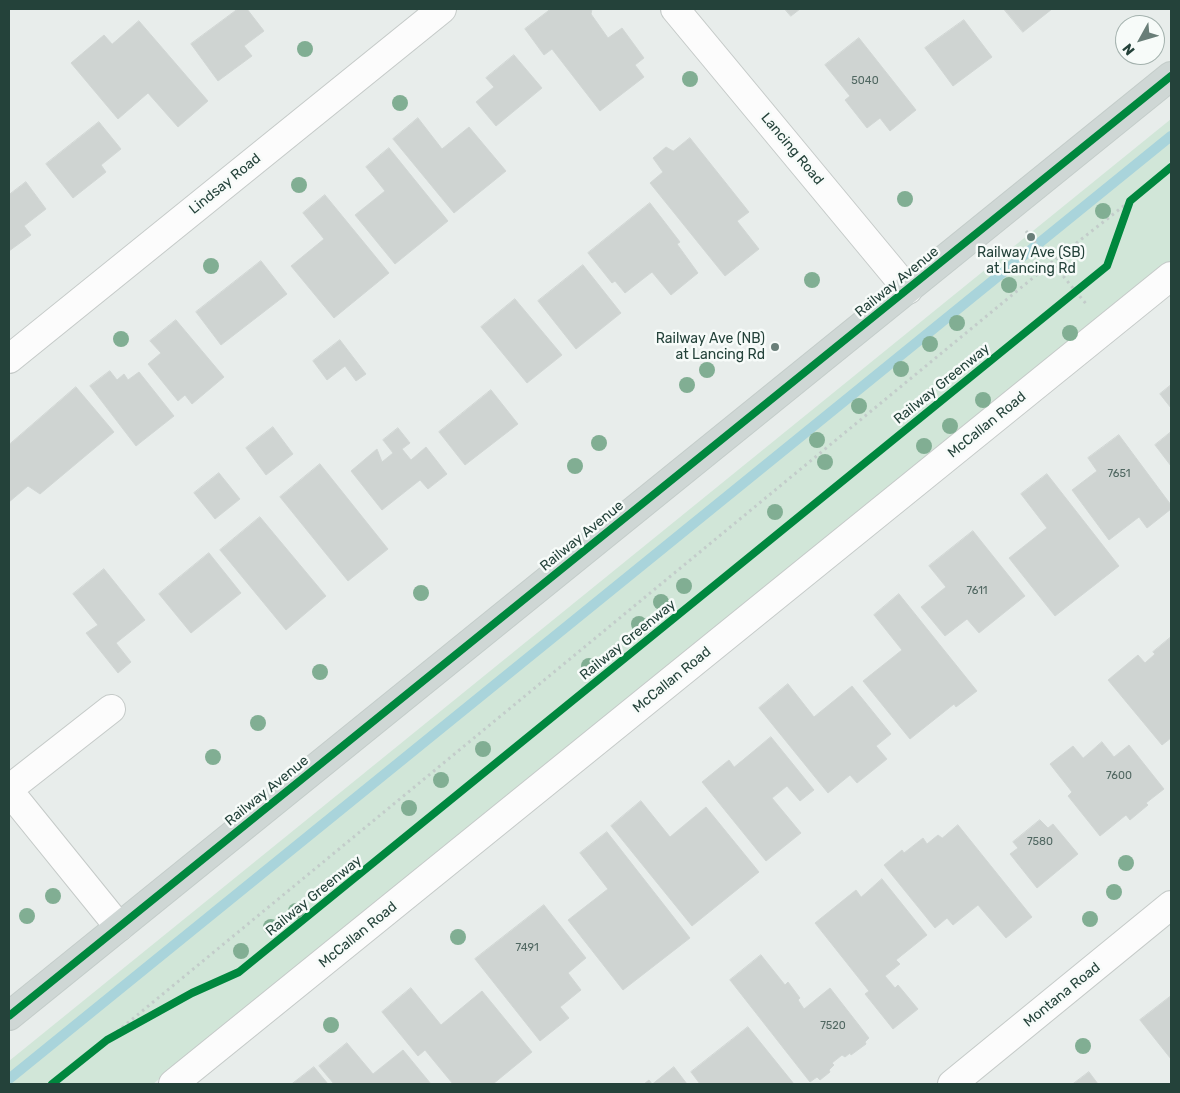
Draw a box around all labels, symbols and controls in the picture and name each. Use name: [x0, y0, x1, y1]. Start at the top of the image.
north arrow: [1115, 15, 1165, 65]
text: N: [1119, 40, 1139, 58]
house number: 5040: [851, 74, 879, 88]
street label: Lancing Road: [757, 110, 827, 188]
street label: Lindsay Road: [186, 150, 264, 218]
marker: Railway Ave (SB) at Lancing Rd: [1025, 231, 1037, 243]
street label: Railway Avenue: [852, 243, 942, 321]
place label: Railway Ave (SB) at Lancing Rd: [977, 245, 1085, 278]
place label: Railway Ave (NB) at Lancing Rd: [656, 331, 765, 364]
street label: Railway Greenway: [891, 340, 993, 428]
marker: Railway Ave (NB) at Lancing Rd: [769, 341, 781, 353]
street label: McCallan Road: [945, 388, 1029, 462]
house number: 7651: [1107, 467, 1131, 481]
street label: Railway Avenue: [537, 497, 627, 575]
house number: 7611: [966, 584, 988, 598]
street label: Railway Greenway: [577, 596, 679, 684]
street label: McCallan Road: [630, 643, 714, 717]
street label: Railway Avenue: [222, 752, 312, 830]
house number: 7600: [1106, 769, 1132, 783]
house number: 7580: [1027, 835, 1053, 849]
street label: Railway Greenway: [263, 852, 365, 940]
street label: McCallan Road: [316, 898, 400, 972]
house number: 7491: [515, 941, 539, 955]
street label: Montana Road: [1020, 959, 1104, 1031]
house number: 7520: [820, 1019, 846, 1033]

